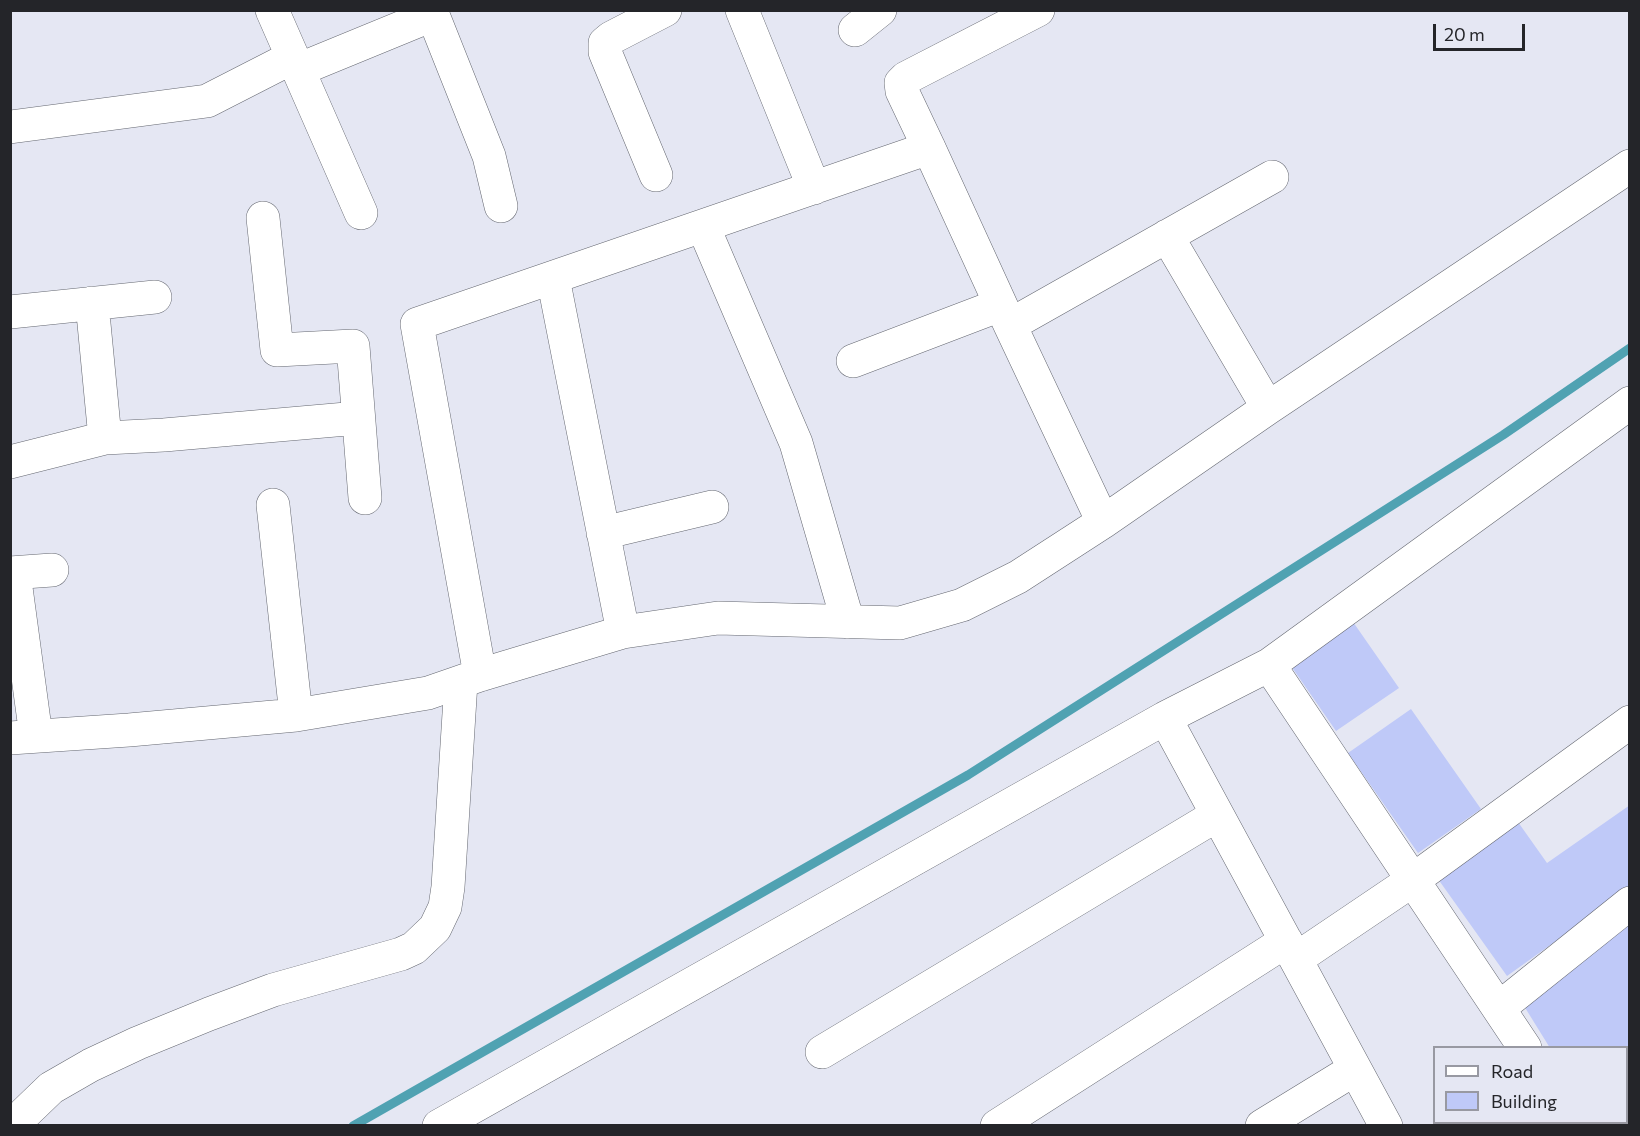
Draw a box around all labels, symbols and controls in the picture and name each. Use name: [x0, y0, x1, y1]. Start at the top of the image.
scale bar: [1436, 12, 1528, 50]
text: 20 m: [1444, 23, 1485, 45]
legend: [1433, 1046, 1628, 1124]
text: Road: [1491, 1060, 1533, 1082]
text: Building: [1491, 1090, 1557, 1112]

